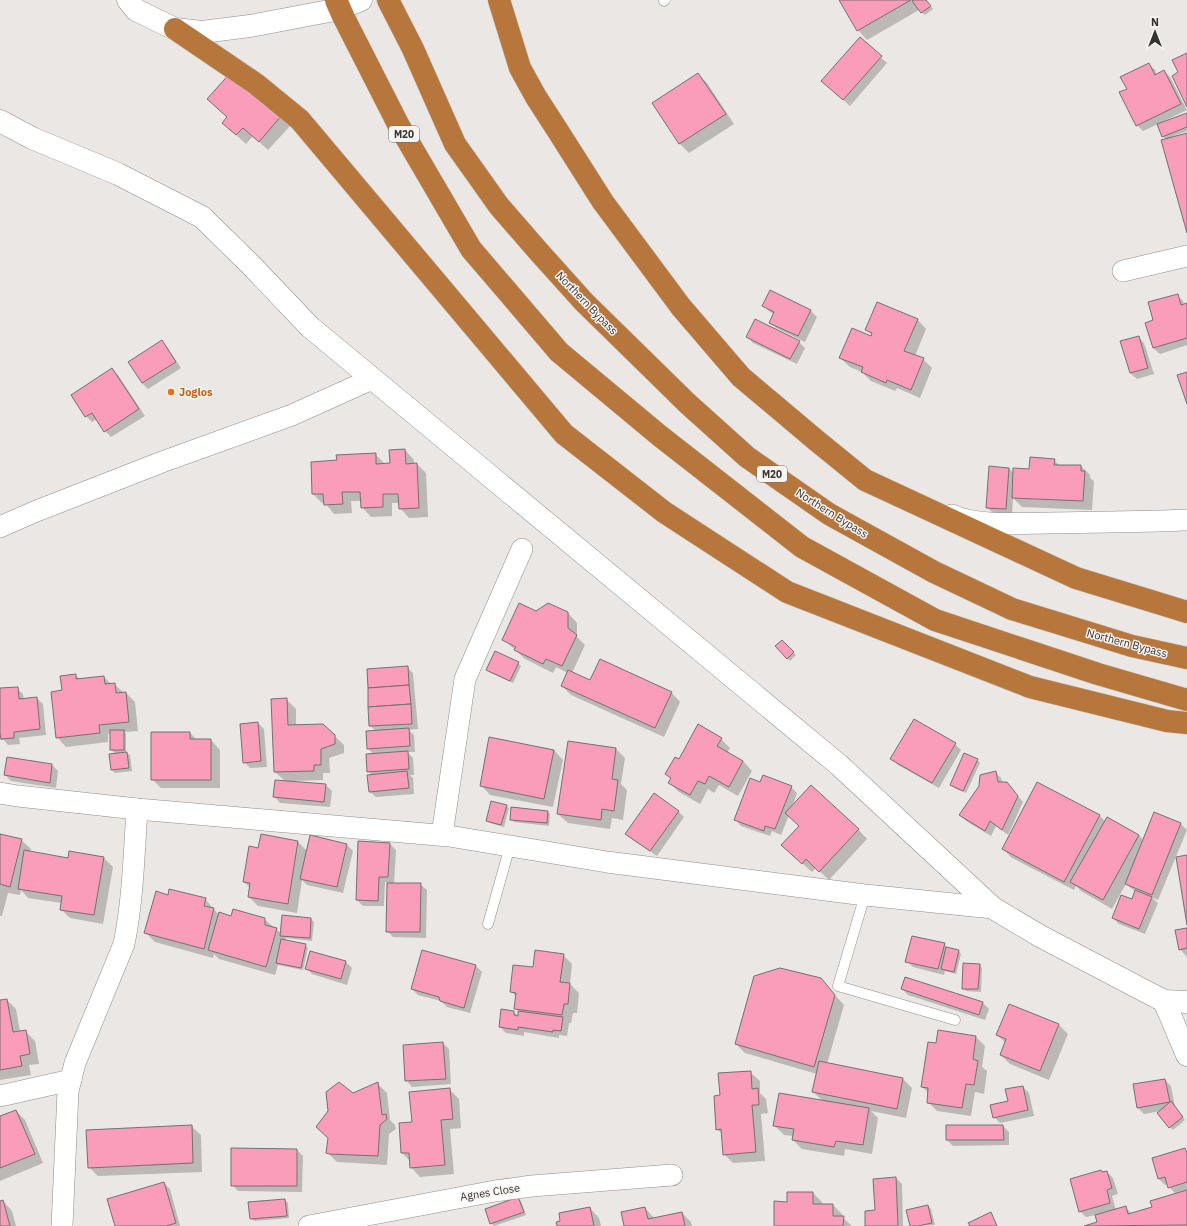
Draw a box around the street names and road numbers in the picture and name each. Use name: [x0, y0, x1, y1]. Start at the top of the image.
road number: M20: [389, 126, 419, 142]
street label: Northern Bypass: [553, 268, 621, 338]
road number: M20: [757, 466, 787, 482]
street label: Northern Bypass: [793, 485, 871, 541]
street label: Northern Bypass: [1085, 626, 1169, 660]
street label: Agnes Close: [459, 1180, 521, 1204]

